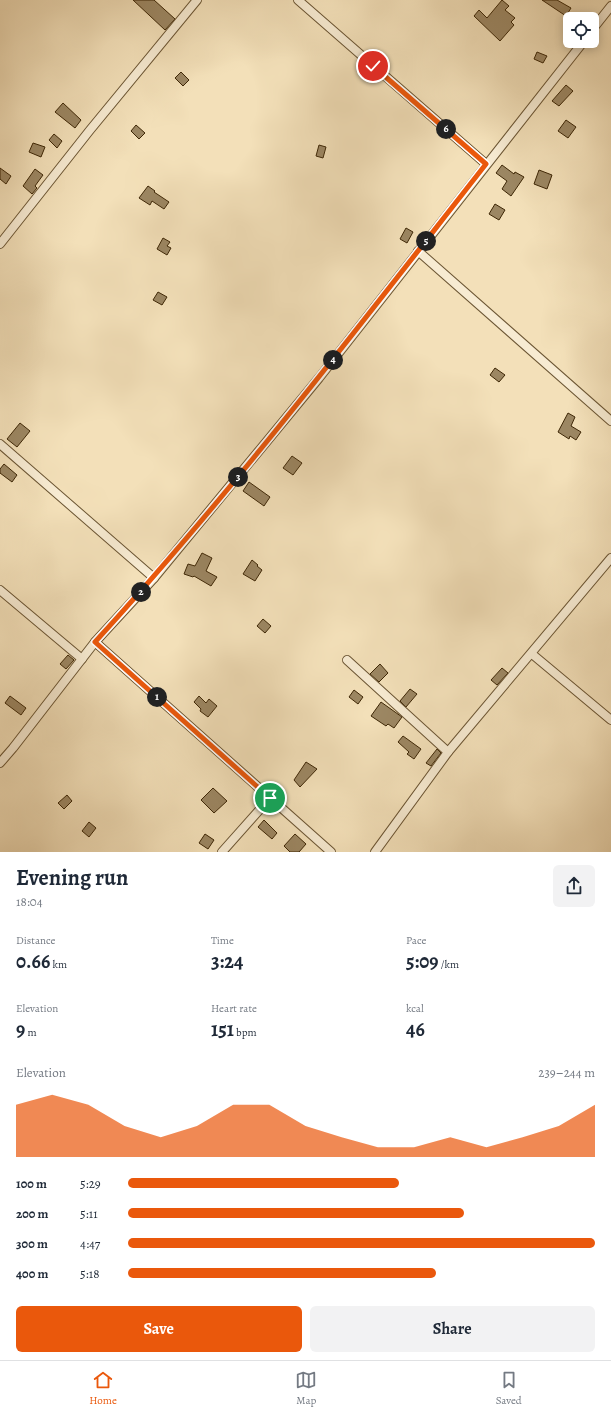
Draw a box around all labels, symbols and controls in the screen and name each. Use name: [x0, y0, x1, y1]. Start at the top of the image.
map controls: [563, 12, 599, 48]
button: locate: [563, 12, 599, 48]
pin: [356, 49, 390, 83]
icon: check: [362, 55, 384, 77]
pin: 6: [436, 119, 456, 139]
text: 6: [443, 121, 449, 136]
pin: 5: [416, 231, 436, 251]
text: 5: [424, 233, 428, 248]
pin: 4: [323, 350, 343, 370]
text: 4: [330, 352, 336, 367]
pin: 3: [228, 467, 248, 487]
text: 3: [236, 469, 240, 484]
pin: 2: [131, 582, 151, 602]
text: 2: [138, 584, 144, 599]
pin: 1: [147, 687, 167, 707]
text: 1: [155, 689, 159, 704]
pin: [253, 781, 287, 815]
icon: arrive: [259, 787, 281, 809]
text: Evening run: [16, 863, 128, 893]
button: share: [553, 865, 595, 907]
text: 18:04: [16, 893, 43, 910]
text: Distance: [16, 933, 55, 948]
text: Time: [211, 933, 234, 948]
text: Pace: [406, 933, 426, 948]
text: 0.66: [16, 948, 50, 975]
text: 3:24: [211, 948, 243, 975]
text: 5:09: [406, 948, 439, 975]
text: km: [50, 957, 67, 972]
text: /km: [439, 957, 459, 972]
text: Elevation: [16, 1001, 58, 1016]
text: Heart rate: [211, 1001, 257, 1016]
text: kcal: [406, 1001, 424, 1016]
text: 9: [16, 1016, 25, 1043]
text: 151: [211, 1016, 234, 1043]
text: 46: [406, 1016, 425, 1043]
text: m: [25, 1025, 37, 1040]
text: bpm: [234, 1025, 257, 1040]
text: Elevation: [16, 1064, 66, 1081]
text: 239–244 m: [538, 1064, 595, 1081]
text: 100 m: [16, 1175, 47, 1192]
text: 5:29: [80, 1175, 101, 1192]
text: 200 m: [16, 1205, 49, 1222]
text: 5:11: [80, 1205, 98, 1222]
text: 300 m: [16, 1235, 48, 1252]
text: 4:47: [80, 1235, 100, 1252]
text: 400 m: [16, 1265, 48, 1282]
text: 5:18: [80, 1265, 99, 1282]
button: Save: [16, 1306, 302, 1352]
button: Share: [310, 1306, 595, 1352]
tab: Home: [89, 1369, 117, 1408]
tab: Map: [295, 1369, 317, 1408]
tab: Saved: [496, 1369, 522, 1408]

